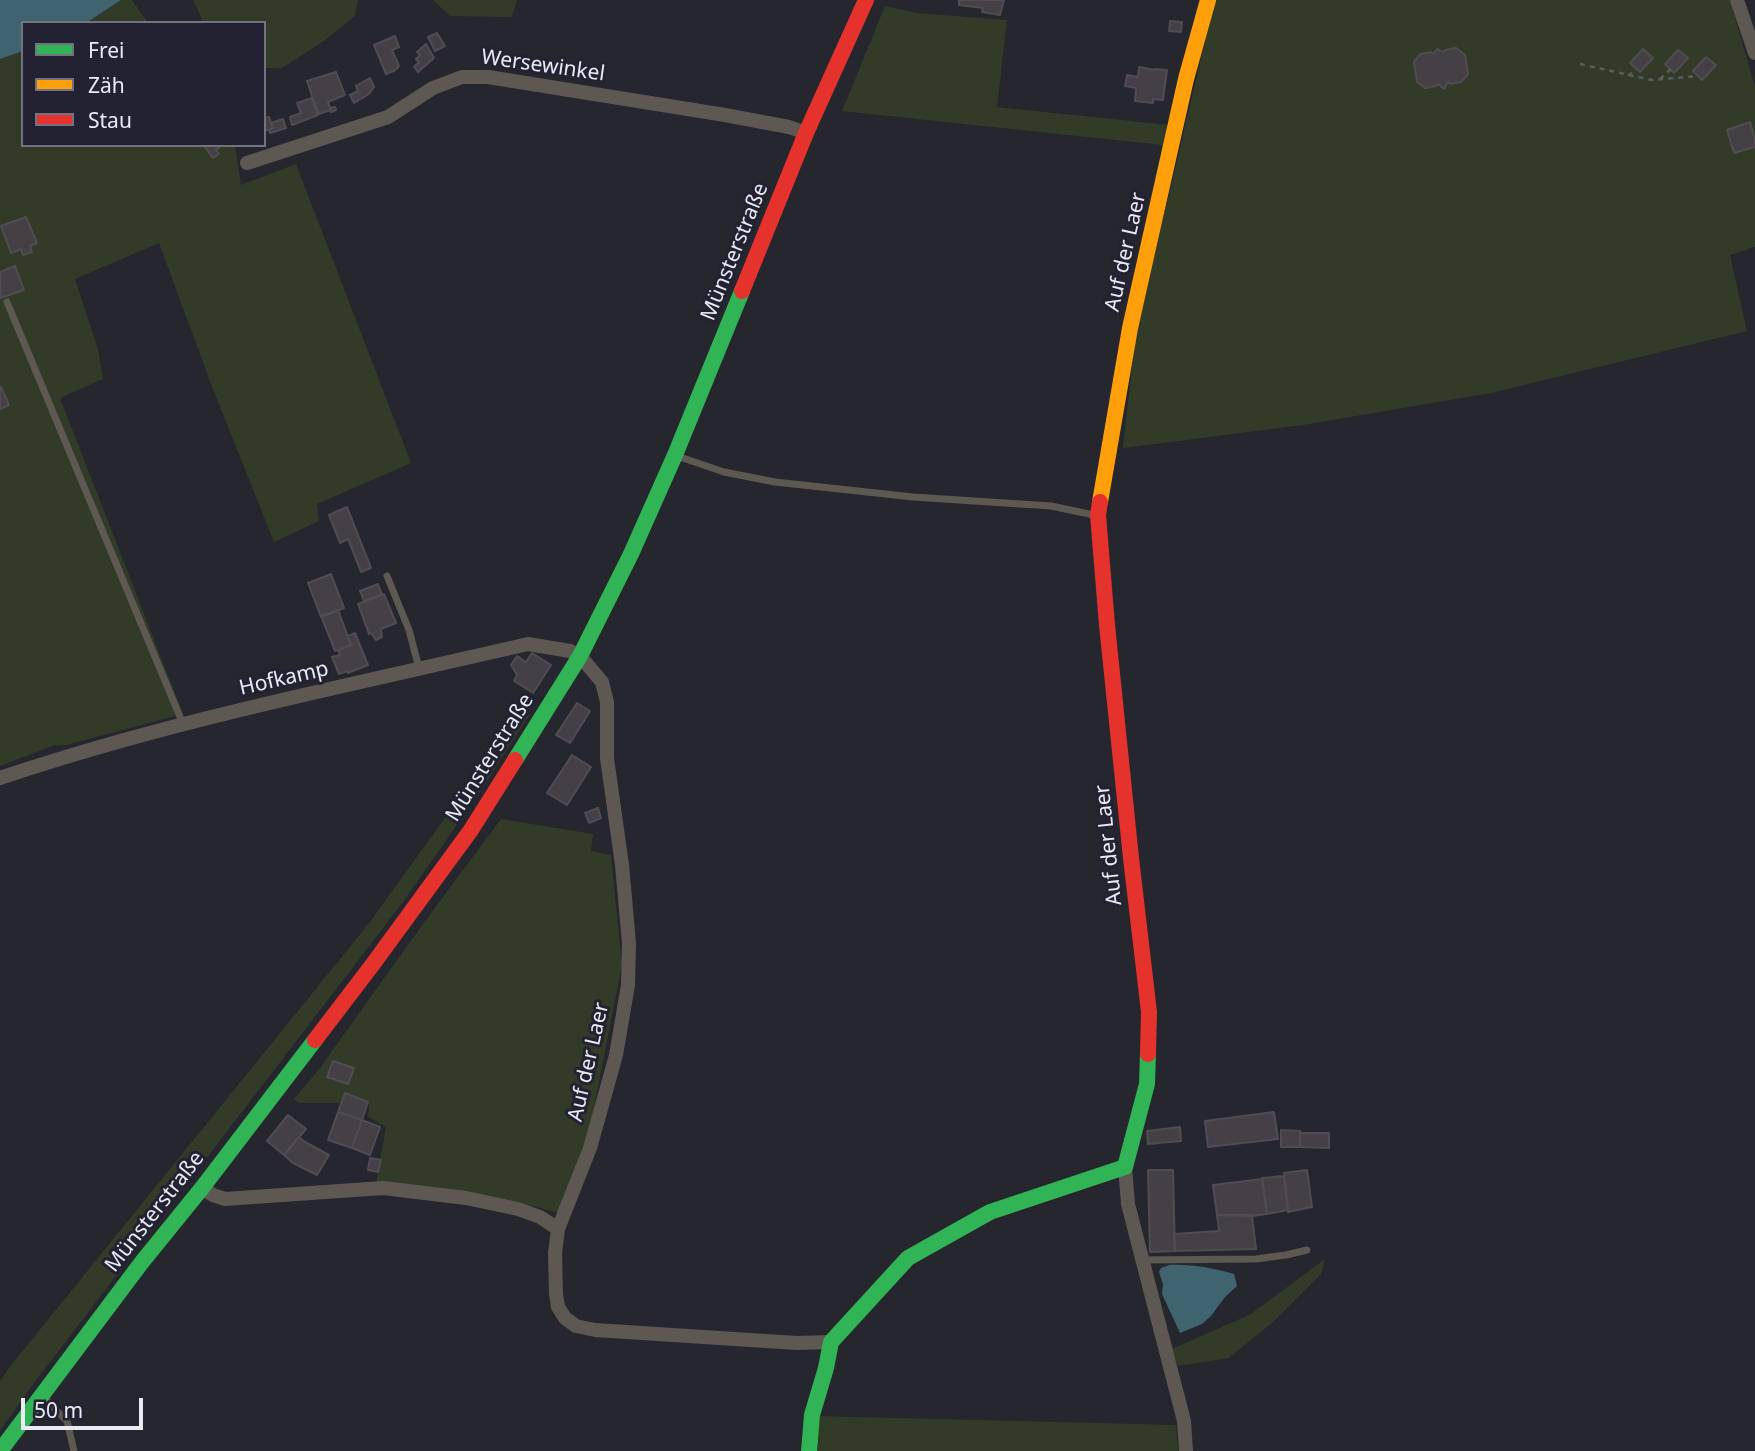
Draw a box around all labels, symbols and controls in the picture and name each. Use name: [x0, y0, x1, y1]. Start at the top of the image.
legend: [21, 21, 266, 147]
text: Frei: [88, 36, 124, 64]
street label: Wersewinkel: [480, 45, 606, 87]
text: Zäh: [88, 71, 125, 99]
text: Stau: [88, 106, 132, 134]
street label: Münsterstraße: [696, 180, 774, 324]
street label: Auf der Laer: [1100, 190, 1152, 314]
street label: Hofkamp: [237, 656, 331, 702]
street label: Münsterstraße: [441, 689, 539, 827]
street label: Auf der Laer: [1090, 783, 1128, 907]
street label: Auf der Laer: [563, 1000, 615, 1124]
street label: Münsterstraße: [100, 1147, 210, 1277]
scale bar: [24, 1384, 147, 1428]
text: 50 m: [34, 1396, 83, 1424]

